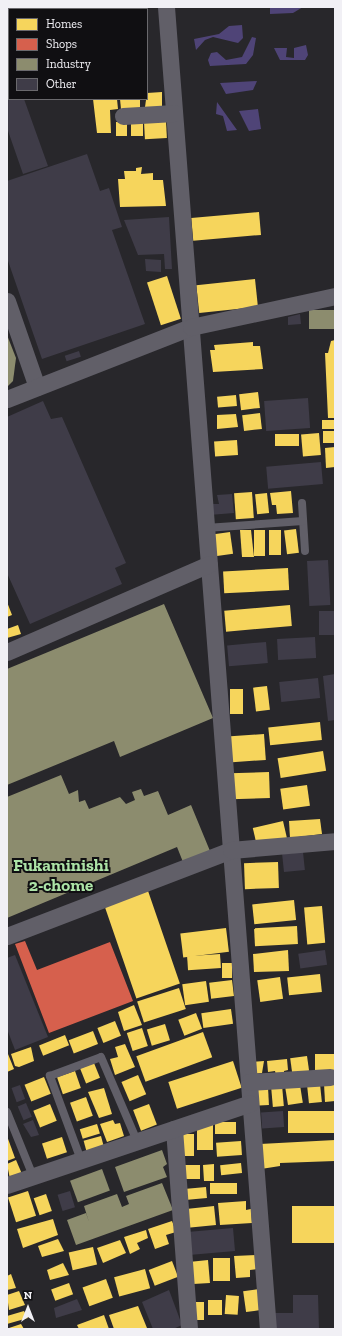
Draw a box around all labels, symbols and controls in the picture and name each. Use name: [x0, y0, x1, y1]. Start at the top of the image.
legend: [8, 8, 148, 100]
text: Homes: [46, 17, 82, 31]
text: Shops: [46, 37, 77, 51]
text: Industry: [46, 57, 91, 71]
text: Other: [46, 77, 77, 91]
district label: Fukaminishi 2-chome: [13, 856, 109, 896]
north arrow: [8, 1288, 48, 1328]
text: N: [24, 1289, 32, 1302]

